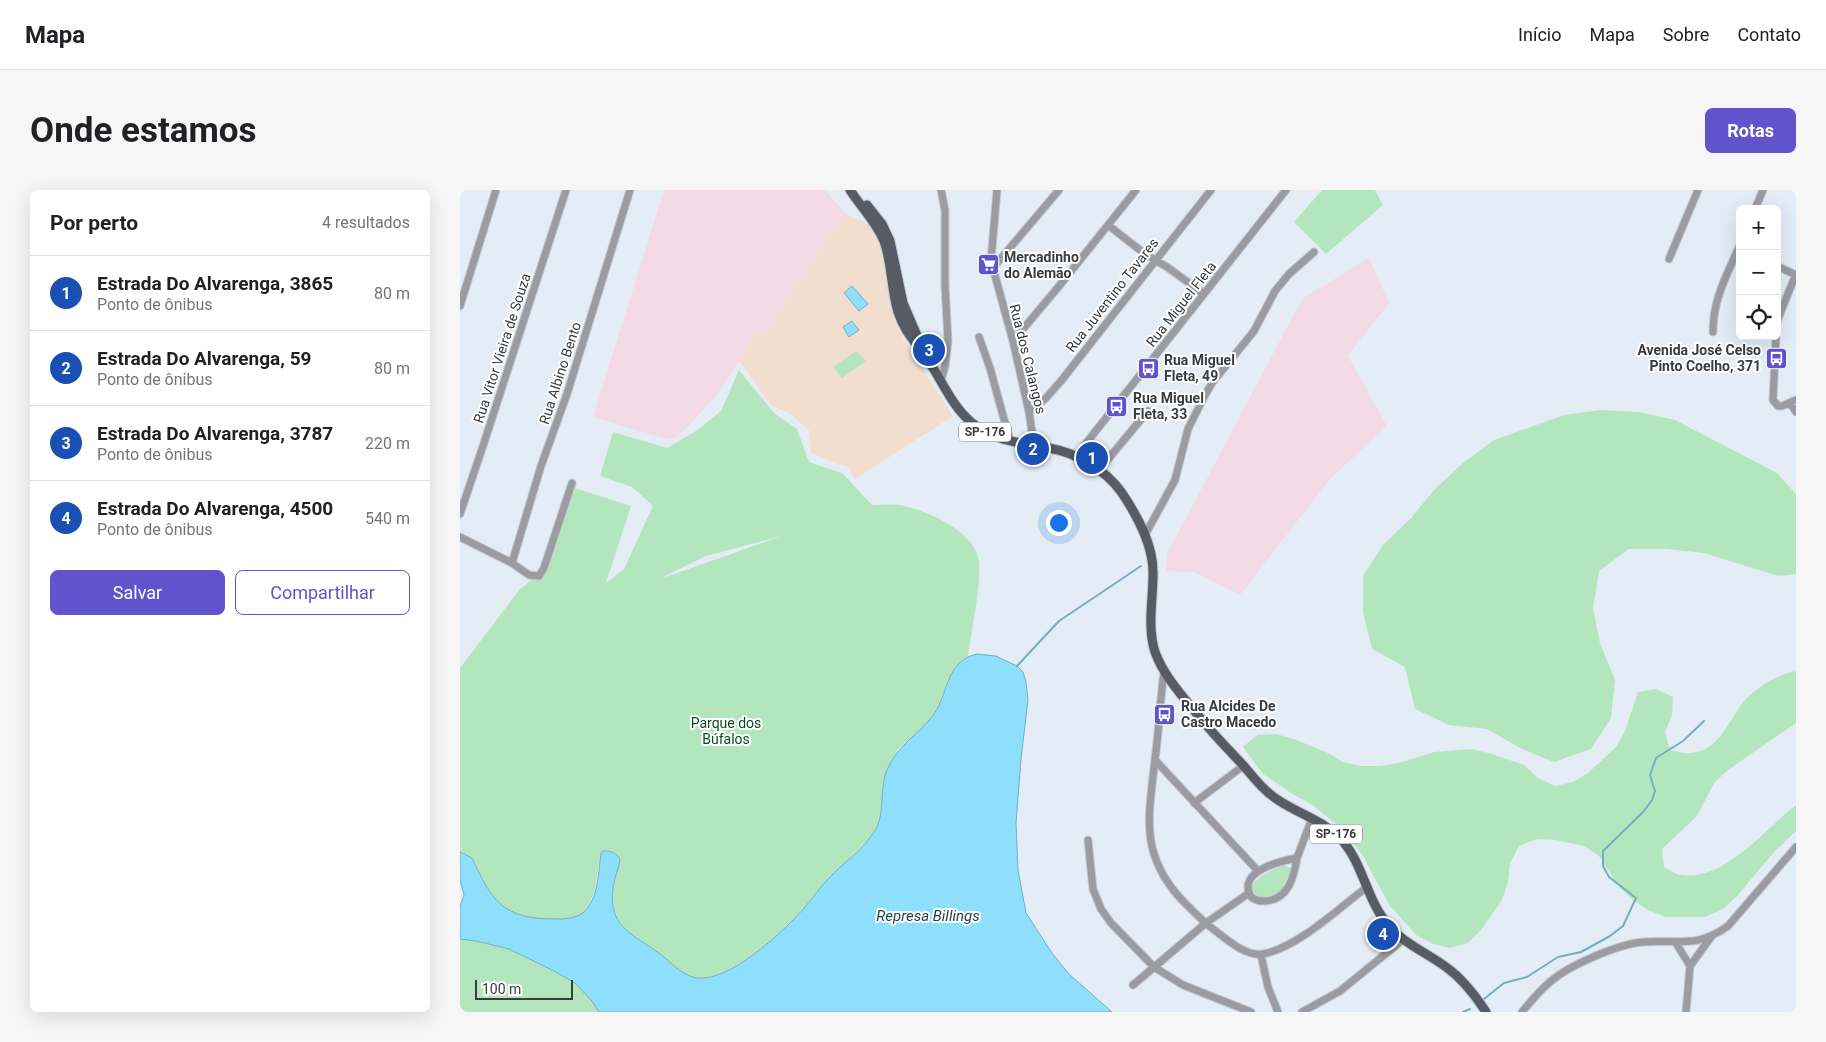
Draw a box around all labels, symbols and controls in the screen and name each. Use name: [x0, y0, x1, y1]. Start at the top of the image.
text: Mapa: [25, 21, 85, 49]
text: Início: [1518, 24, 1561, 45]
text: Mapa: [1589, 24, 1635, 45]
text: Sobre: [1663, 24, 1709, 45]
text: Contato: [1737, 24, 1801, 45]
button: Rotas: [1705, 108, 1796, 153]
text: Onde estamos: [30, 110, 257, 151]
map controls: [1736, 205, 1781, 340]
button: +: [1736, 205, 1781, 250]
text: Por perto: [50, 211, 138, 235]
text: 4 resultados: [322, 213, 410, 232]
street label: Rua Juventino Tavares: [1063, 235, 1161, 355]
place label: Mercadinho do Alemão: [1004, 249, 1079, 281]
button: −: [1736, 250, 1781, 295]
supermarket icon: Mercadinho do Alemão: [976, 253, 1000, 277]
street label: Rua Miguel Fleta: [1143, 258, 1219, 350]
street label: Rua Vitor Vieira de Souza: [470, 271, 534, 425]
text: Estrada Do Alvarenga, 3865: [97, 272, 333, 295]
text: 1: [61, 284, 71, 303]
text: 80 m: [374, 284, 410, 303]
text: Ponto de ônibus: [97, 295, 213, 314]
button: locate: [1736, 295, 1781, 340]
street label: Rua dos Calangos: [1007, 302, 1049, 416]
street label: Rua Albino Bento: [536, 320, 584, 426]
pin: 3: [913, 331, 945, 369]
place label: Avenida José Celso Pinto Coelho, 371: [1637, 342, 1761, 374]
bus stop icon: Avenida José Celso Pinto Coelho, 371: [1765, 346, 1789, 370]
text: Estrada Do Alvarenga, 59: [97, 347, 311, 370]
place label: Rua Miguel Fleta, 49: [1164, 352, 1235, 384]
bus stop icon: Rua Miguel Fleta, 49: [1136, 356, 1160, 380]
text: 2: [61, 359, 71, 378]
text: 80 m: [374, 359, 410, 378]
text: Ponto de ônibus: [97, 370, 213, 389]
place label: Rua Miguel Fleta, 33: [1133, 390, 1204, 422]
bus stop icon: Rua Miguel Fleta, 33: [1105, 394, 1129, 418]
text: Estrada Do Alvarenga, 3787: [97, 422, 333, 445]
road number: SP-176: [959, 422, 1011, 442]
pin: 2: [1017, 430, 1049, 468]
text: 3: [61, 434, 71, 453]
text: 220 m: [365, 434, 410, 453]
pin: 1: [1076, 439, 1108, 477]
text: Ponto de ônibus: [97, 445, 213, 464]
text: Estrada Do Alvarenga, 4500: [97, 497, 333, 520]
text: 4: [61, 509, 71, 528]
text: 540 m: [365, 509, 410, 528]
your location: [1046, 510, 1072, 536]
text: Ponto de ônibus: [97, 520, 213, 539]
button: Salvar: [50, 570, 225, 615]
button: Compartilhar: [235, 570, 410, 615]
place label: Rua Alcides De Castro Macedo: [1181, 698, 1276, 730]
bus stop icon: Rua Alcides De Castro Macedo: [1153, 702, 1177, 726]
park label: Parque dos Búfalos: [691, 715, 761, 747]
road number: SP-176: [1310, 824, 1362, 844]
water label: Represa Billings: [876, 907, 980, 925]
pin: 4: [1367, 915, 1399, 953]
scale bar: [475, 977, 572, 1000]
text: 100 m: [482, 981, 521, 997]

